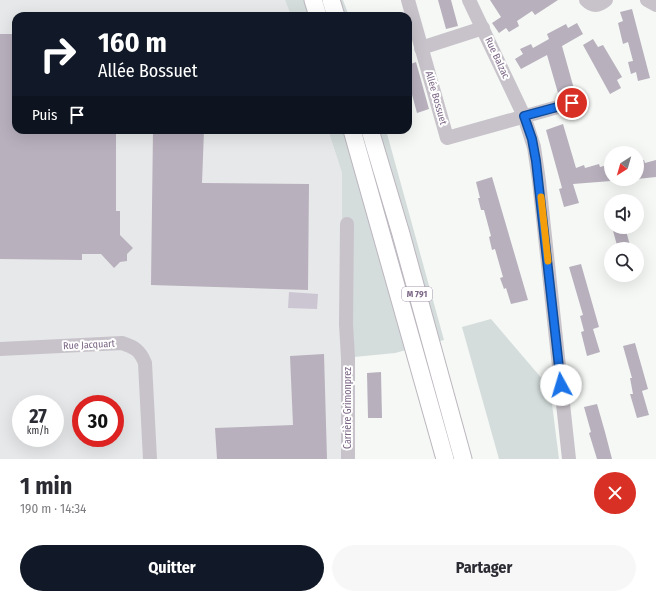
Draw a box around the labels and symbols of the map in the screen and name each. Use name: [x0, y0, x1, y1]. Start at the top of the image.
street label: Rue Balzac: [482, 36, 512, 81]
street label: Allée Bossuet: [423, 70, 450, 127]
pin: [555, 86, 589, 120]
north arrow: [604, 146, 644, 186]
road number: M 791: [402, 287, 432, 301]
street label: Rue Jacquart: [63, 338, 116, 352]
position arrow: [540, 364, 582, 406]
street label: Carrière Grimonprez: [342, 367, 354, 449]
speed limit sign: 30: [72, 395, 124, 447]

